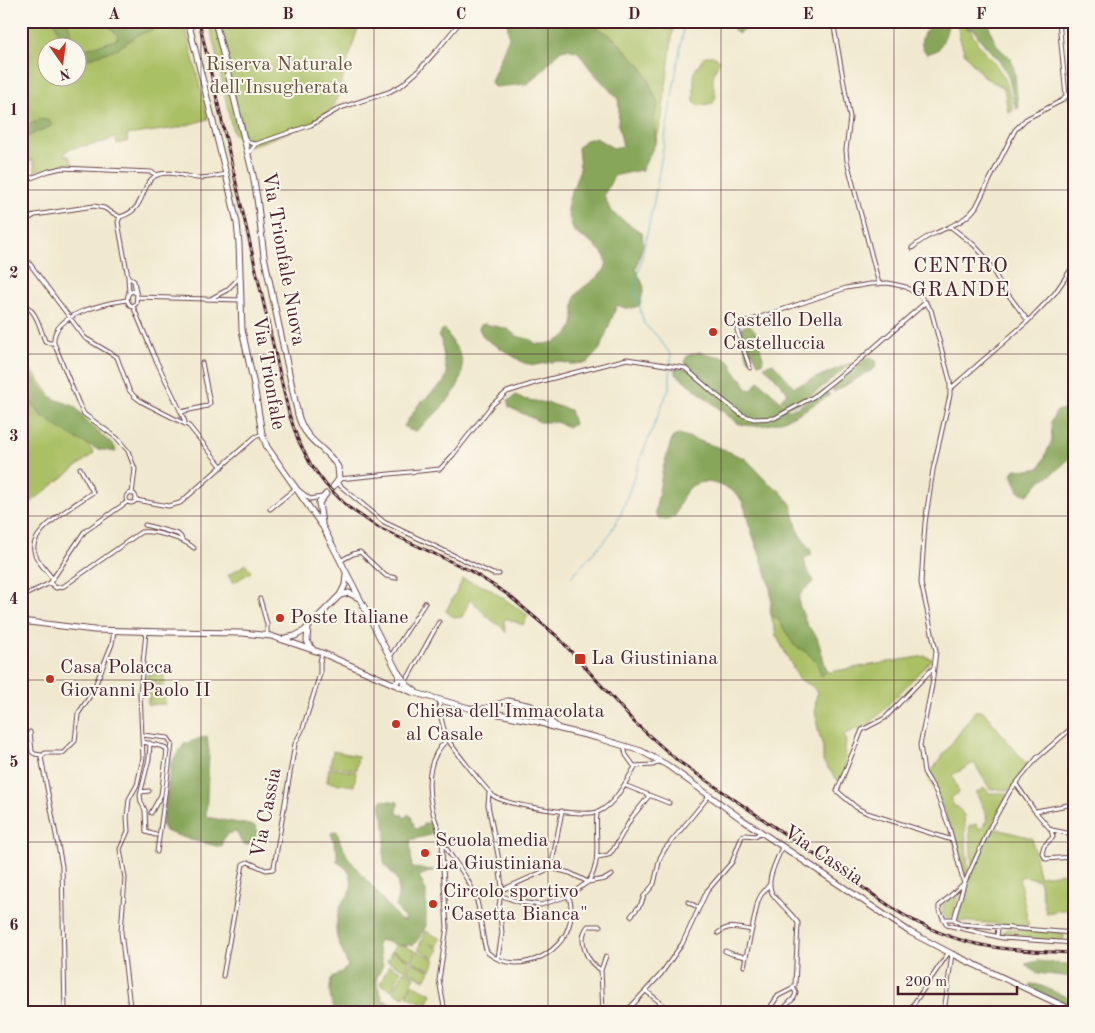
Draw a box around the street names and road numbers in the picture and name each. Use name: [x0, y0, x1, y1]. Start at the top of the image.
street label: Via Trionfale Nuova: [258, 171, 308, 347]
street label: Via Trionfale: [248, 315, 288, 431]
street label: Via Cassia: [248, 766, 286, 860]
street label: Via Cassia: [780, 822, 867, 890]

